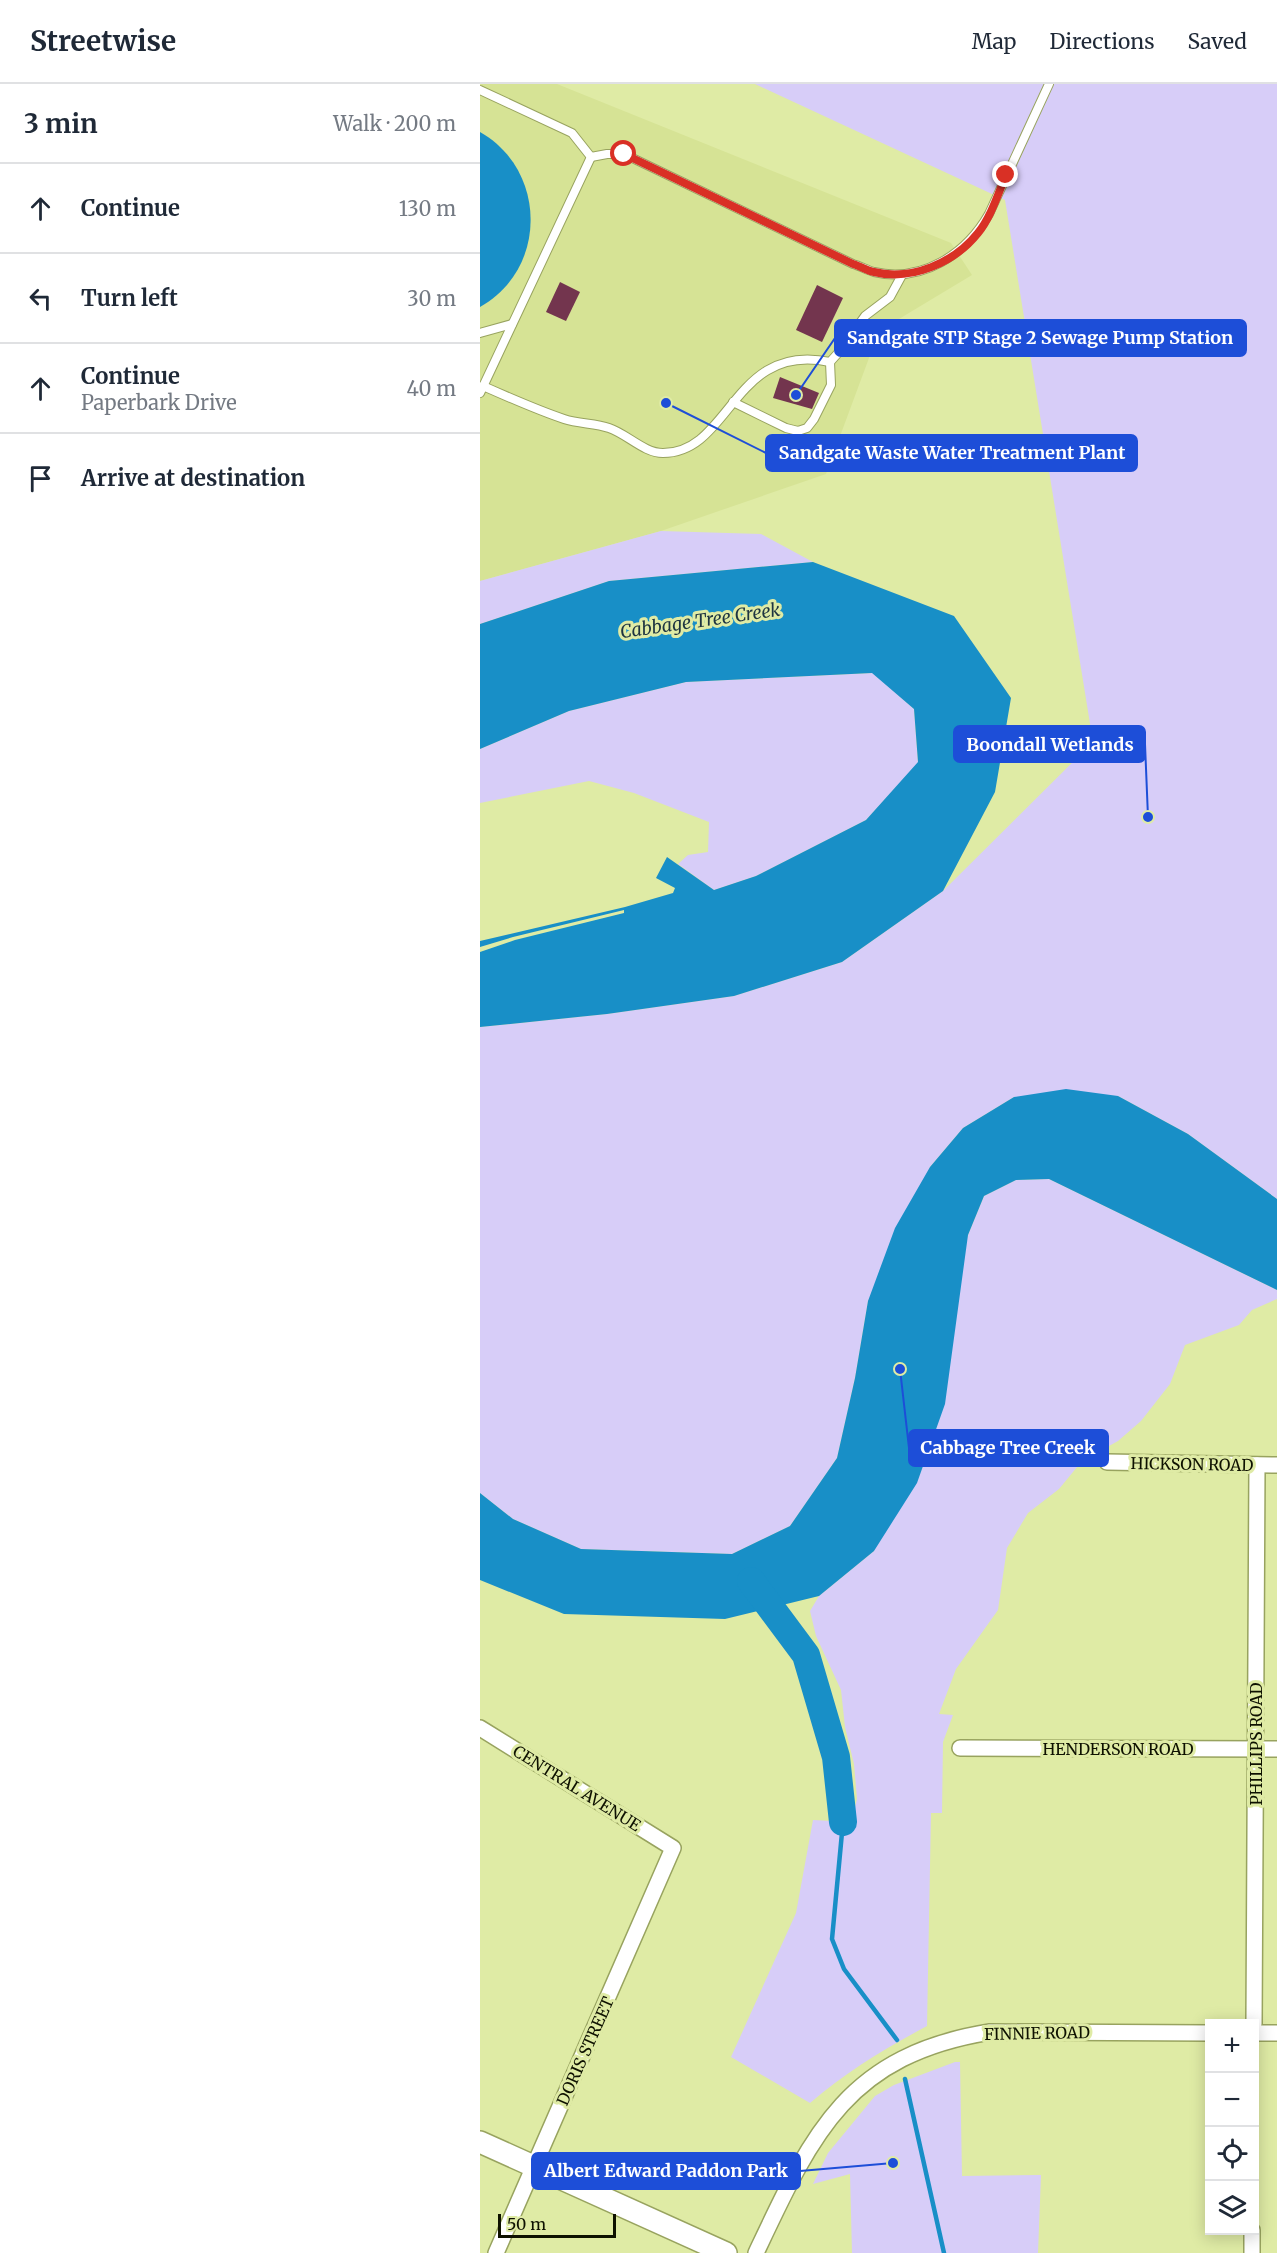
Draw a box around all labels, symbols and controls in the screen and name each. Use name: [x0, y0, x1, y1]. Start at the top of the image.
text: Streetwise: [30, 23, 176, 59]
text: Map: [972, 28, 1016, 55]
text: Directions: [1049, 28, 1154, 55]
text: Saved: [1187, 28, 1247, 55]
text: 3 min: [24, 107, 98, 140]
text: Walk · 200 m: [333, 111, 456, 136]
route start: [610, 140, 636, 166]
route end: [992, 161, 1018, 187]
icon: ahead: [24, 192, 57, 225]
text: Continue: [81, 194, 180, 222]
text: 130 m: [399, 196, 456, 221]
icon: left: [24, 282, 57, 315]
text: Turn left: [81, 284, 178, 312]
text: 30 m: [407, 286, 456, 311]
callout: Sandgate STP Stage 2 Sewage Pump Station: [835, 320, 1246, 356]
text: Sandgate STP Stage 2 Sewage Pump Station: [847, 326, 1233, 349]
text: Continue: [81, 362, 180, 390]
icon: ahead: [24, 372, 57, 405]
text: 40 m: [406, 376, 456, 401]
text: Paperbark Drive: [81, 390, 237, 415]
callout: Sandgate Waste Water Treatment Plant: [766, 435, 1137, 471]
text: Sandgate Waste Water Treatment Plant: [779, 441, 1126, 464]
icon: arrive: [24, 462, 57, 495]
text: Arrive at destination: [81, 464, 305, 492]
water label: Cabbage Tree Creek: [618, 598, 782, 643]
callout: Boondall Wetlands: [954, 726, 1145, 762]
text: Boondall Wetlands: [966, 733, 1134, 756]
callout: Cabbage Tree Creek: [909, 1430, 1108, 1466]
text: Cabbage Tree Creek: [921, 1436, 1096, 1459]
street label: HICKSON ROAD: [1130, 1453, 1254, 1475]
street label: PHILLIPS ROAD: [1246, 1682, 1266, 1806]
street label: HENDERSON ROAD: [1042, 1739, 1194, 1759]
street label: CENTRAL AVENUE: [509, 1741, 645, 1836]
street label: DORIS STREET: [552, 1994, 618, 2108]
map controls: [1205, 2019, 1259, 2235]
button: +: [1205, 2019, 1259, 2073]
street label: FINNIE ROAD: [984, 2022, 1090, 2044]
button: −: [1205, 2073, 1259, 2127]
button: locate: [1205, 2127, 1259, 2181]
callout: Albert Edward Paddon Park: [532, 2153, 800, 2189]
text: Albert Edward Paddon Park: [543, 2159, 788, 2182]
button: layers: [1205, 2181, 1259, 2235]
scale bar: [498, 2211, 616, 2238]
text: 50 m: [507, 2214, 546, 2234]

